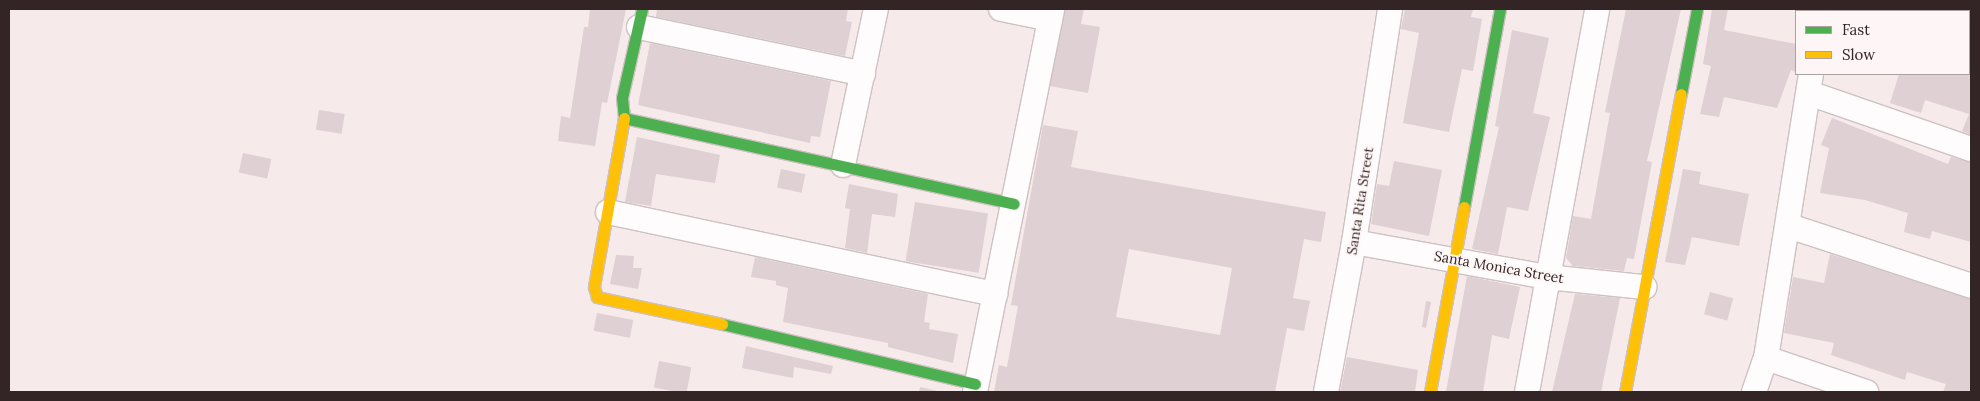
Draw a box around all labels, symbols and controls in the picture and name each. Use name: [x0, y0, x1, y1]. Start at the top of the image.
legend: [1795, 10, 1970, 75]
text: Fast: [1842, 20, 1870, 39]
text: Slow: [1842, 45, 1875, 64]
street label: Santa Rita Street: [1343, 146, 1377, 256]
street label: Santa Monica Street: [1433, 247, 1565, 287]

